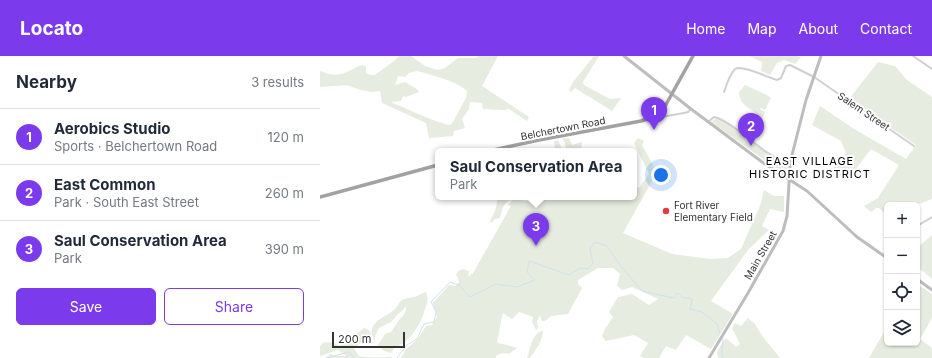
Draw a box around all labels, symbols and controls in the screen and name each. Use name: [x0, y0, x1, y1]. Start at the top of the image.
text: Locato: [20, 17, 83, 40]
text: Home: [686, 20, 725, 37]
text: Map: [747, 20, 777, 37]
text: About: [799, 20, 838, 37]
text: Contact: [860, 20, 912, 37]
text: Nearby: [16, 72, 77, 92]
text: 3 results: [251, 74, 304, 90]
street label: Salem Street: [836, 89, 893, 133]
pin: 1: [641, 97, 667, 130]
pin: 2: [738, 113, 764, 146]
street label: Belchertown Road: [520, 114, 606, 142]
text: Aerobics Studio: [54, 119, 170, 138]
text: 1: [26, 129, 32, 145]
text: 120 m: [268, 129, 304, 145]
text: Sports · Belchertown Road: [54, 138, 217, 154]
popup: [435, 148, 637, 200]
district label: EAST VILLAGE HISTORIC DISTRICT: [749, 154, 871, 181]
text: Saul Conservation Area: [450, 157, 622, 176]
your location: [651, 165, 671, 185]
text: East Common: [54, 175, 155, 194]
text: Park: [450, 176, 477, 192]
text: 2: [25, 185, 33, 201]
text: 260 m: [265, 185, 304, 201]
text: Park · South East Street: [54, 194, 199, 210]
place label: Fort River Elementary Field: [674, 199, 753, 223]
map controls: [884, 202, 920, 346]
button: +: [884, 202, 920, 238]
marker: Fort River Elementary Field: [661, 206, 671, 216]
pin: 3: [523, 213, 549, 246]
street label: Main Street: [741, 228, 779, 281]
text: Saul Conservation Area: [54, 231, 227, 250]
button: −: [884, 238, 920, 274]
text: 3: [25, 241, 33, 257]
text: 390 m: [265, 241, 304, 257]
text: Park: [54, 250, 82, 266]
button: locate: [884, 274, 920, 310]
button: Save: [16, 288, 156, 325]
button: Share: [164, 288, 304, 325]
button: layers: [884, 310, 920, 346]
scale bar: [332, 330, 405, 349]
text: 200 m: [338, 332, 371, 346]

